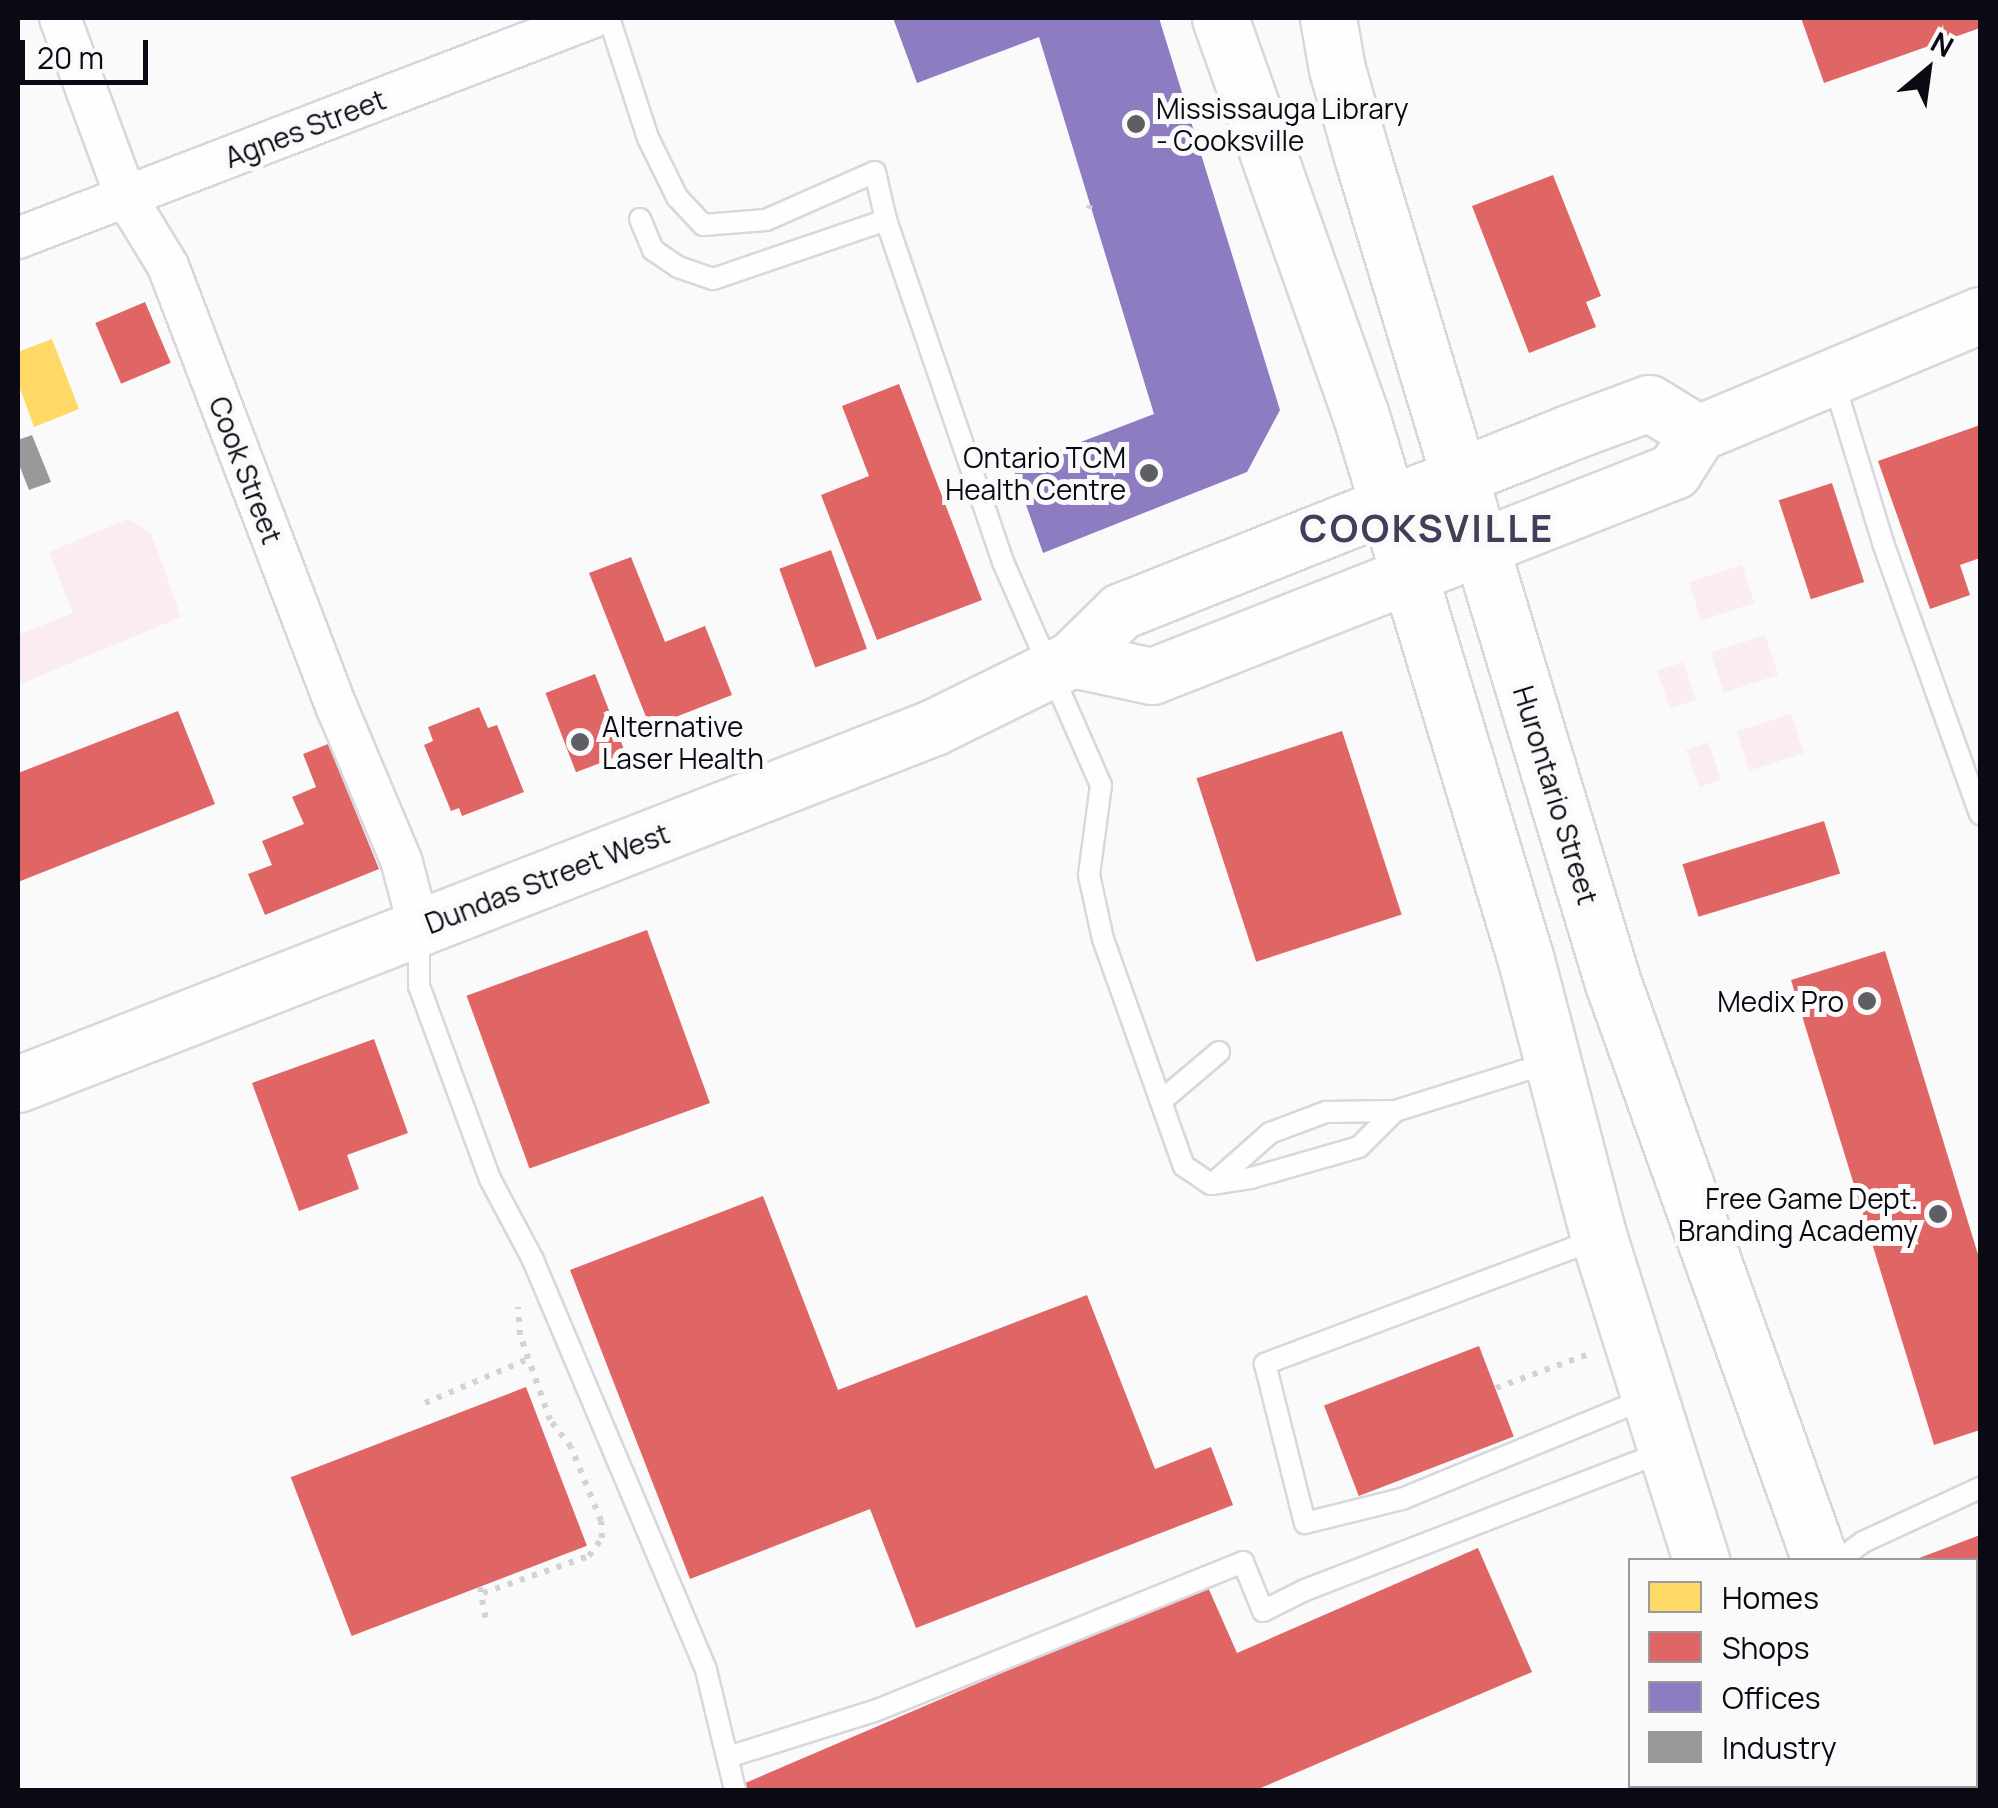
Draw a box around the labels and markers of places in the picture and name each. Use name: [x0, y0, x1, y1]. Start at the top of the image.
place label: Mississauga Library - Cooksville: [1156, 91, 1408, 157]
marker: Mississauga Library - Cooksville: [1125, 113, 1147, 135]
place label: Ontario TCM Health Centre: [945, 440, 1126, 506]
marker: Ontario TCM Health Centre: [1136, 460, 1162, 486]
place label: Alternative Laser Health: [602, 709, 764, 775]
marker: Alternative Laser Health: [567, 729, 593, 755]
place label: Medix Pro: [1717, 984, 1844, 1018]
marker: Medix Pro: [1854, 988, 1880, 1014]
place label: Free Game Dept. Branding Academy: [1678, 1181, 1918, 1247]
marker: Free Game Dept. Branding Academy: [1927, 1203, 1949, 1225]

